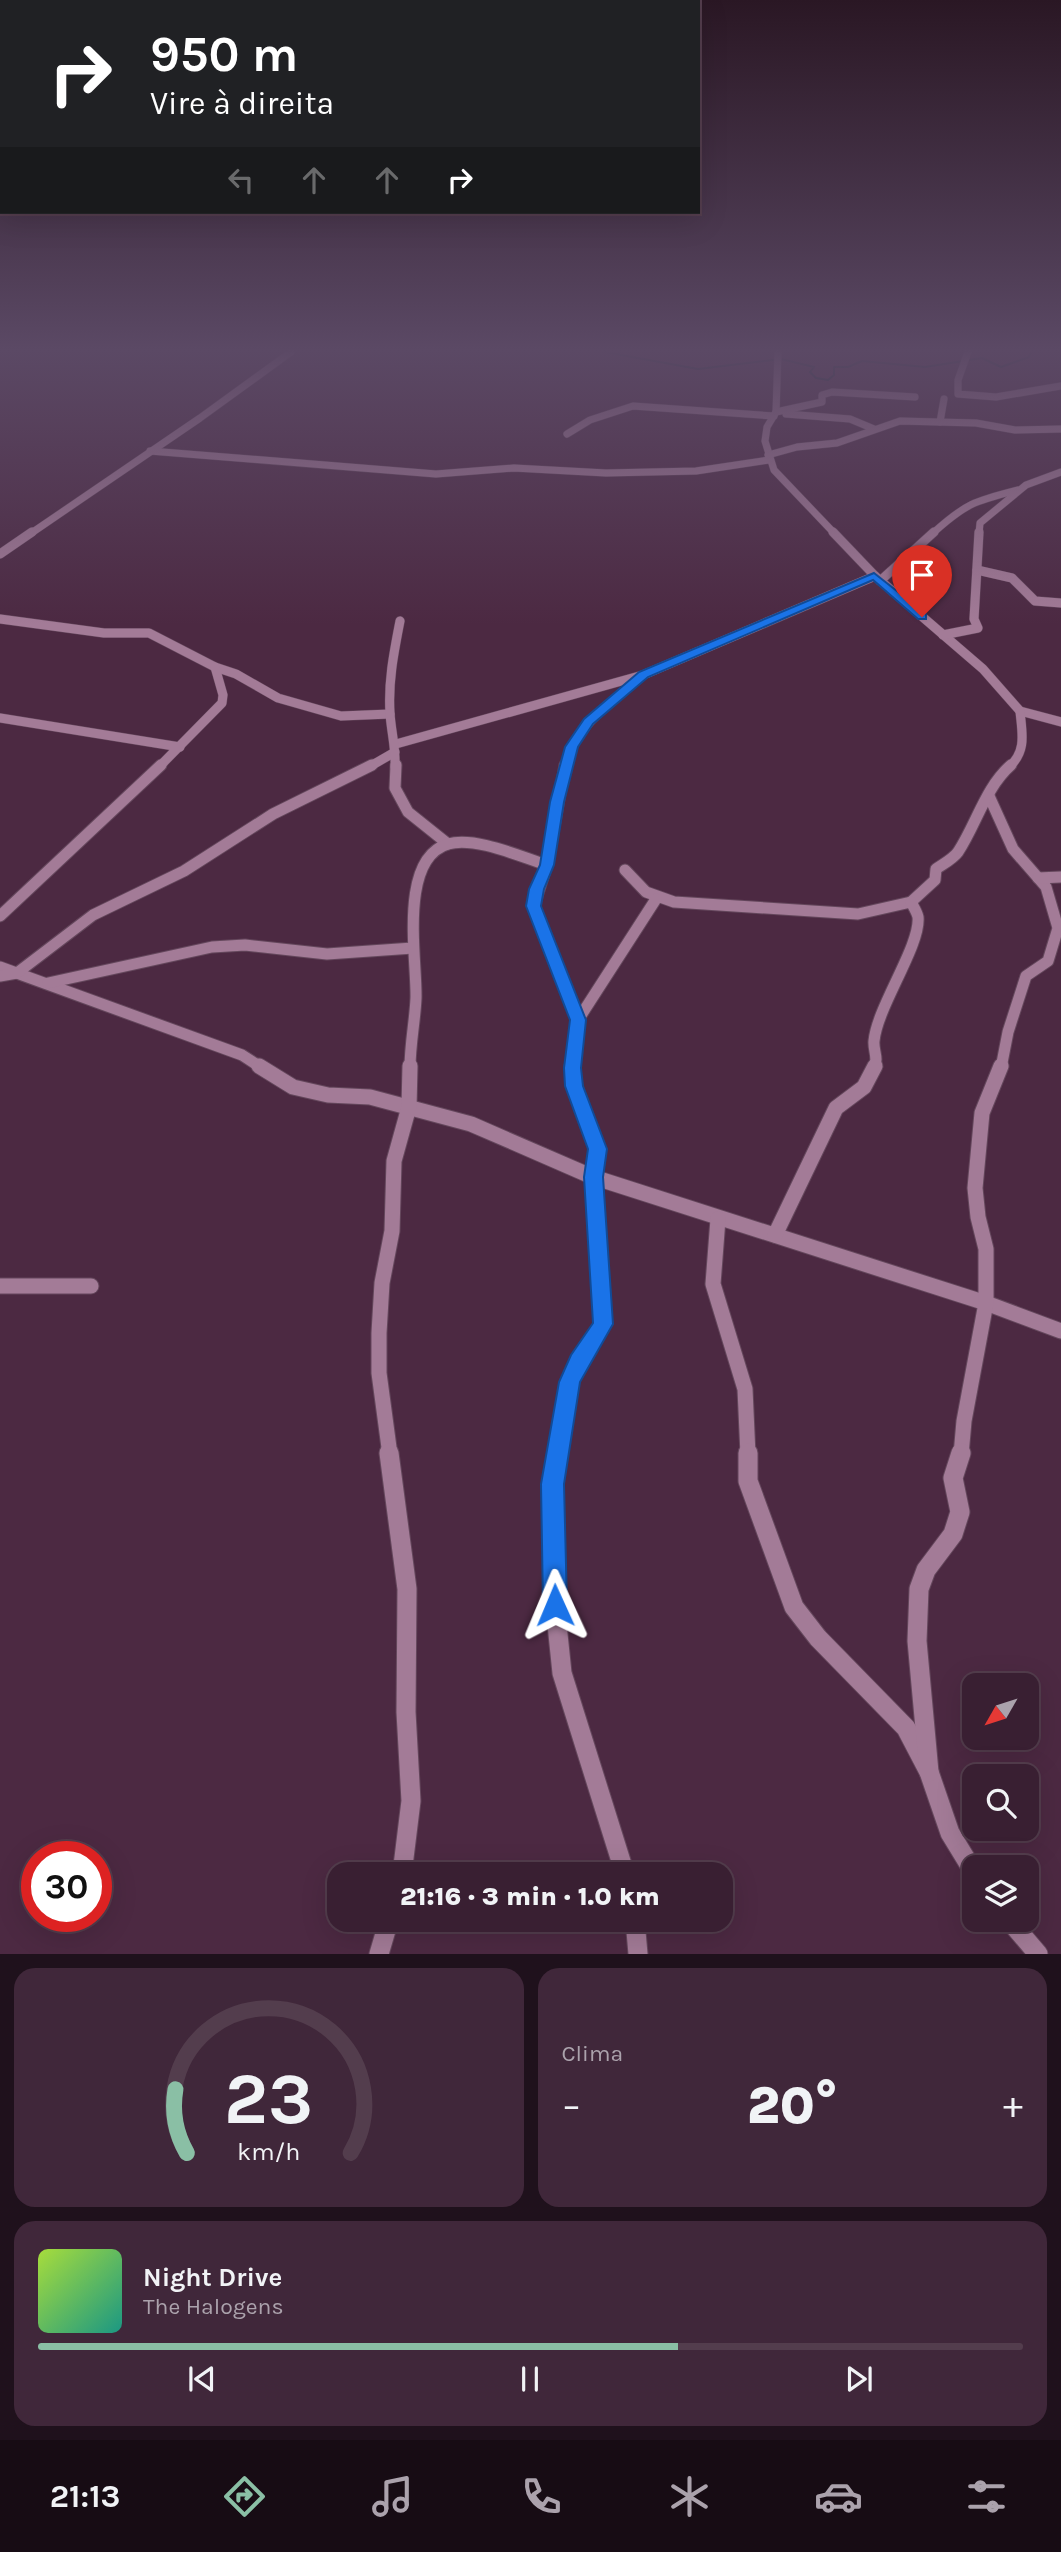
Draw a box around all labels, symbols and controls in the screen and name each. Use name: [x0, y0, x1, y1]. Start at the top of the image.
text: 950 m: [150, 26, 298, 83]
icon: right: [35, 28, 126, 119]
text: Vire à direita: [150, 85, 334, 122]
icon: left: [222, 161, 260, 199]
icon: ahead: [295, 161, 333, 199]
icon: ahead: [368, 161, 406, 199]
icon: right: [441, 161, 479, 199]
pin: [892, 545, 952, 617]
icon: arrive: [903, 556, 941, 594]
position arrow: [518, 1568, 592, 1642]
north arrow: [962, 1673, 1040, 1750]
map controls: [962, 1673, 1039, 1932]
button: search: [962, 1764, 1039, 1841]
speed limit sign: 30: [21, 1841, 112, 1932]
button: layers: [962, 1855, 1039, 1932]
text: 21:16 · 3 min · 1.0 km: [400, 1881, 660, 1912]
text: Clima: [562, 2040, 623, 2067]
text: 23: [224, 2057, 313, 2142]
text: 20°: [747, 2075, 838, 2136]
text: −: [562, 2083, 581, 2128]
text: +: [1003, 2083, 1023, 2128]
text: km/h: [237, 2137, 300, 2166]
text: Night Drive: [143, 2262, 282, 2293]
text: The Halogens: [143, 2293, 283, 2320]
icon: previous: [183, 2360, 221, 2398]
icon: pause: [511, 2360, 549, 2398]
icon: next: [840, 2360, 878, 2398]
icon: directions: [220, 2472, 269, 2521]
icon: music: [368, 2472, 417, 2521]
icon: phone: [517, 2472, 566, 2521]
icon: climate: [665, 2472, 714, 2521]
icon: car: [814, 2472, 863, 2521]
icon: filters: [962, 2472, 1011, 2521]
text: 21:13: [50, 2478, 120, 2515]

